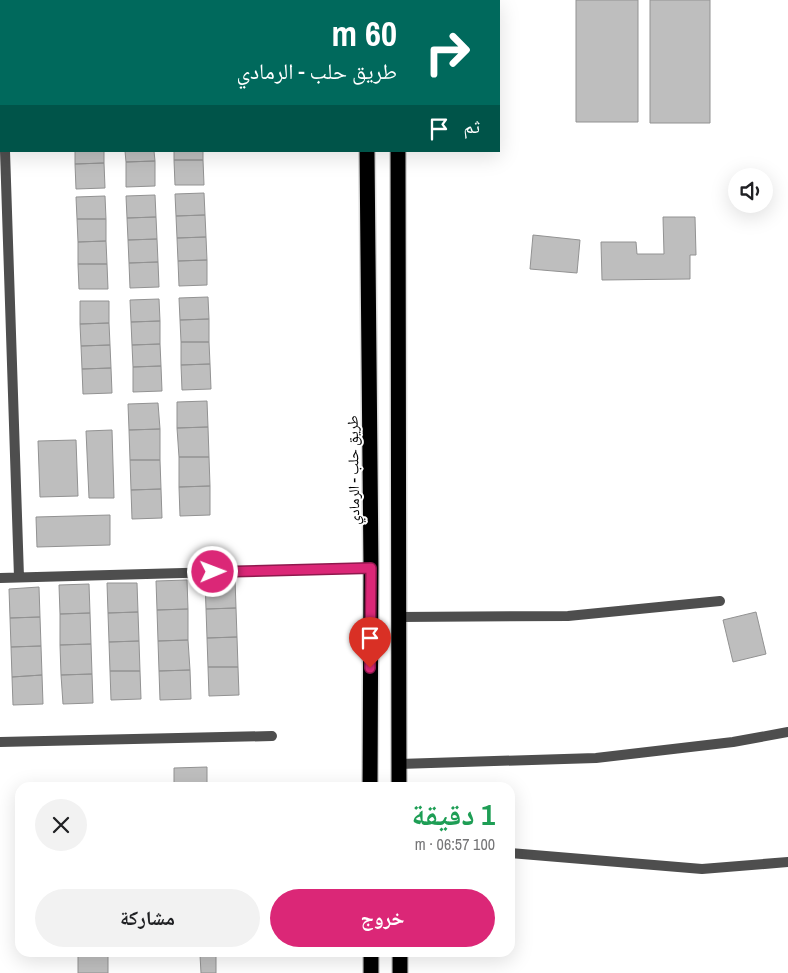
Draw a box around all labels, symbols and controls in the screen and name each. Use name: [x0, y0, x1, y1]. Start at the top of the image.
text: 60 m: [332, 10, 397, 57]
icon: right: [415, 20, 480, 85]
text: طريق حلب - الرمادي: [236, 56, 397, 86]
text: ثم: [463, 113, 480, 139]
icon: arrive: [425, 115, 453, 143]
map controls: [728, 168, 773, 213]
button: sound: [728, 168, 773, 213]
street label: طريق حلب - الرمادي: [342, 415, 366, 525]
position arrow: [186, 545, 238, 597]
pin: [349, 617, 391, 668]
icon: arrive: [356, 624, 384, 652]
text: 1 دقيقة: [411, 794, 495, 834]
button: close: [35, 799, 87, 851]
text: 100 m · 06:57: [415, 833, 495, 855]
button: مشاركة: [35, 889, 260, 947]
button: خروج: [270, 889, 495, 947]

